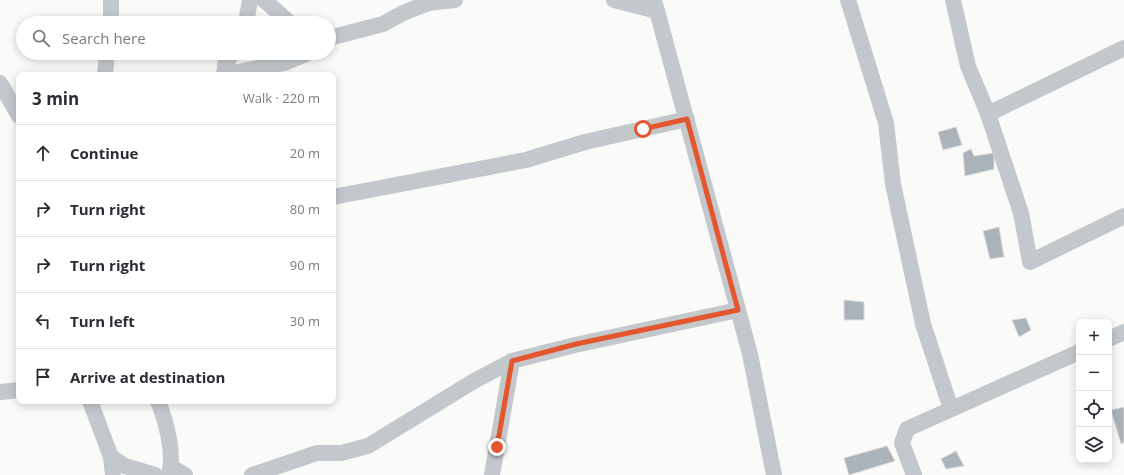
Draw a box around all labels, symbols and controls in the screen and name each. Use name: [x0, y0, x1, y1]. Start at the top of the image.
search box: [16, 16, 336, 60]
icon: search: [30, 27, 52, 49]
text: Search here: [62, 28, 146, 48]
text: 3 min: [32, 87, 79, 110]
text: Walk · 220 m: [243, 89, 320, 107]
route start: [634, 120, 652, 138]
icon: ahead: [32, 142, 54, 164]
text: Continue: [70, 143, 138, 163]
text: 20 m: [290, 144, 320, 162]
icon: right: [32, 198, 54, 220]
text: Turn right: [70, 199, 145, 219]
text: 80 m: [290, 200, 320, 218]
icon: right: [32, 254, 54, 276]
text: Turn right: [70, 255, 145, 275]
text: 90 m: [290, 256, 320, 274]
icon: left: [32, 310, 54, 332]
text: Turn left: [70, 311, 135, 331]
text: 30 m: [290, 312, 320, 330]
map controls: [1076, 319, 1112, 463]
button: +: [1076, 319, 1112, 355]
button: −: [1076, 355, 1112, 391]
icon: arrive: [32, 366, 54, 388]
text: Arrive at destination: [70, 367, 225, 387]
button: locate: [1076, 391, 1112, 427]
button: layers: [1076, 427, 1112, 463]
route end: [488, 438, 506, 456]

